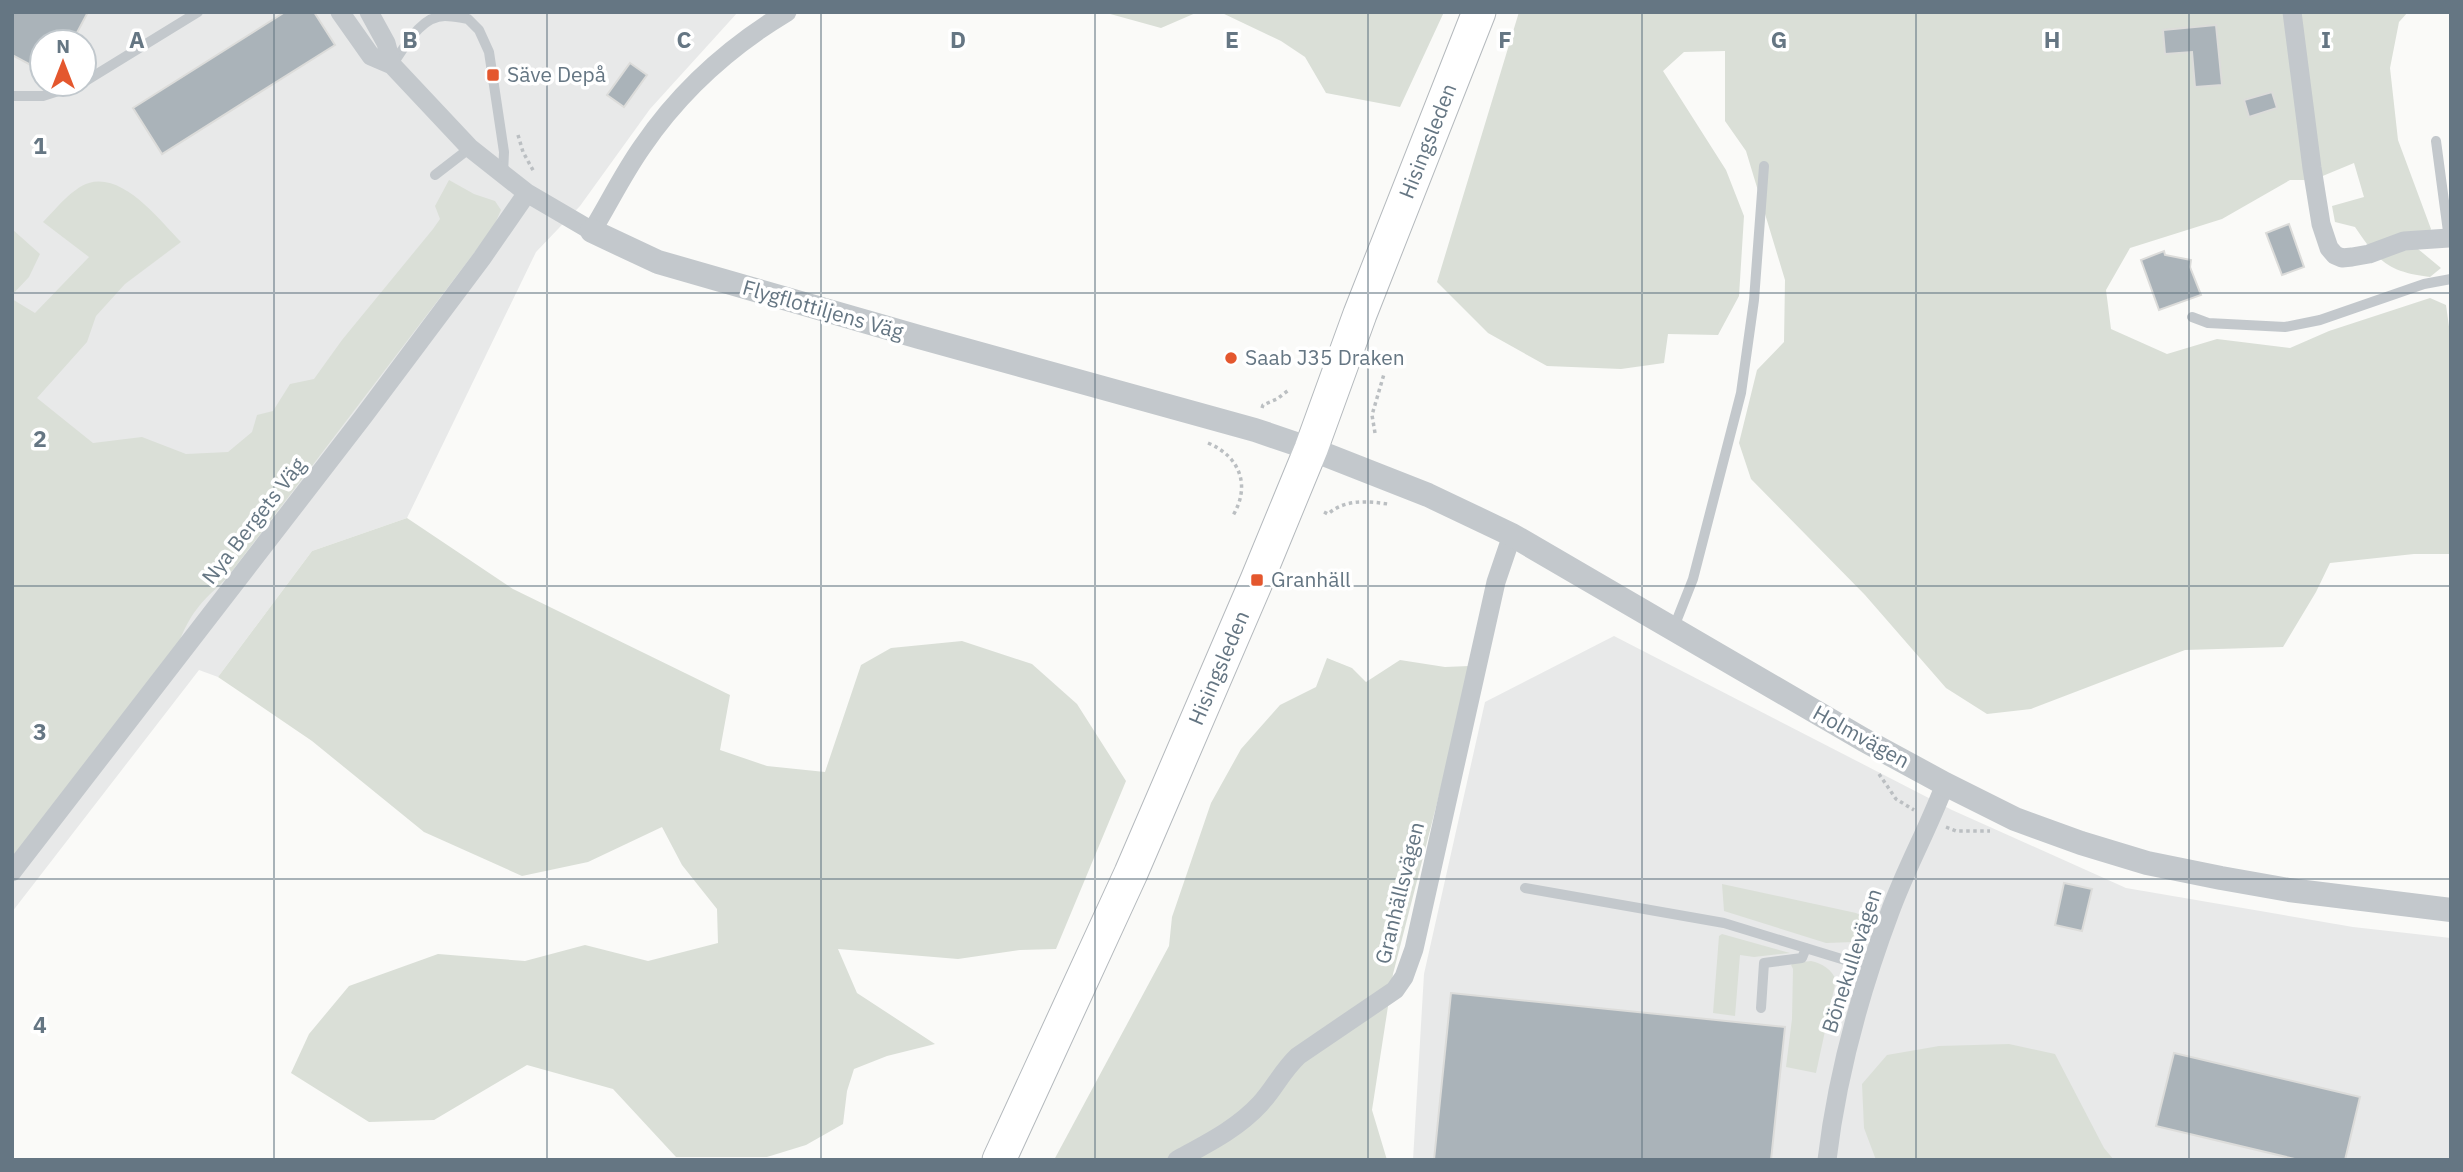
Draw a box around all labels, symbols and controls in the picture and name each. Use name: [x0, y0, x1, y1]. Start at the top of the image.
text: A: [129, 24, 145, 54]
text: B: [402, 24, 418, 54]
text: C: [677, 24, 692, 54]
text: D: [950, 24, 966, 54]
text: E: [1225, 24, 1239, 54]
text: F: [1498, 24, 1512, 54]
text: G: [1771, 24, 1787, 54]
text: H: [2044, 24, 2060, 54]
text: I: [2321, 24, 2331, 54]
north arrow: [28, 28, 98, 98]
text: N: [56, 34, 70, 58]
place label: Säve Depå: [507, 60, 606, 88]
marker: Säve Depå: [485, 67, 501, 83]
street label: Hisingsleden: [1392, 79, 1463, 203]
text: 1: [33, 130, 47, 160]
street label: Flygflottiljens Väg: [739, 273, 907, 345]
place label: Saab J35 Draken: [1245, 343, 1405, 371]
marker: Saab J35 Draken: [1223, 350, 1239, 366]
text: 2: [33, 423, 47, 453]
street label: Nya Bergets Väg: [195, 451, 311, 589]
place label: Granhäll: [1271, 565, 1351, 593]
marker: Granhäll: [1249, 572, 1265, 588]
street label: Hisingsleden: [1181, 606, 1255, 729]
street label: Holmvägen: [1808, 698, 1915, 774]
text: 3: [33, 716, 47, 746]
street label: Granhällsvägen: [1368, 819, 1430, 967]
street label: Bönekullevägen: [1815, 885, 1888, 1036]
text: 4: [33, 1009, 47, 1039]

